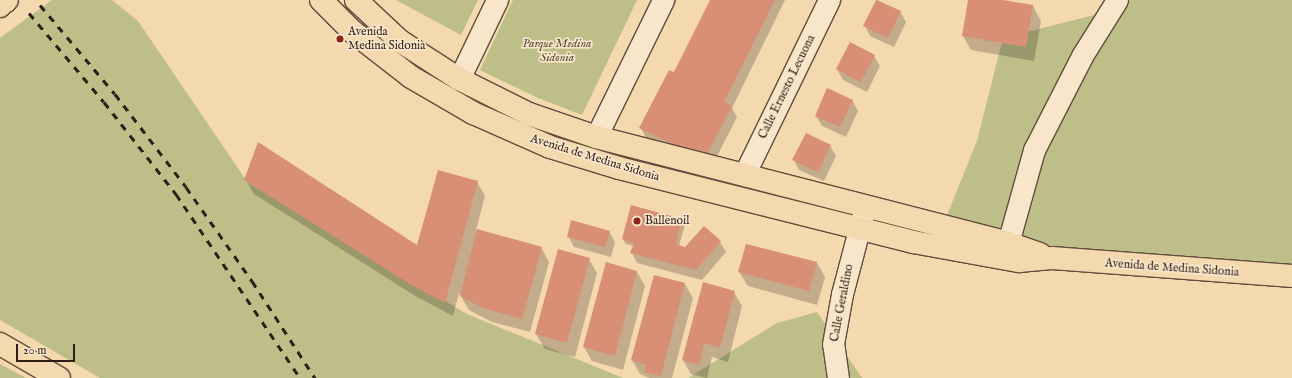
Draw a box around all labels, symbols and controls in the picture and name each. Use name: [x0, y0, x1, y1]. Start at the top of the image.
place label: Avenida Medina Sidonia: [348, 25, 425, 53]
street label: Calle Ernesto Lecuona: [756, 33, 818, 141]
marker: Avenida Medina Sidonia: [335, 34, 345, 44]
park label: Parque Medina Sidonia: [523, 37, 591, 65]
street label: Avenida de Medina Sidonia: [529, 131, 661, 185]
place label: Ballenoil: [645, 214, 689, 228]
marker: Ballenoil: [632, 216, 642, 226]
street label: Avenida de Medina Sidonia: [1104, 256, 1240, 280]
street label: Calle Geraldino: [827, 263, 857, 343]
scale bar: [18, 336, 77, 362]
text: 20 m: [23, 343, 46, 358]

